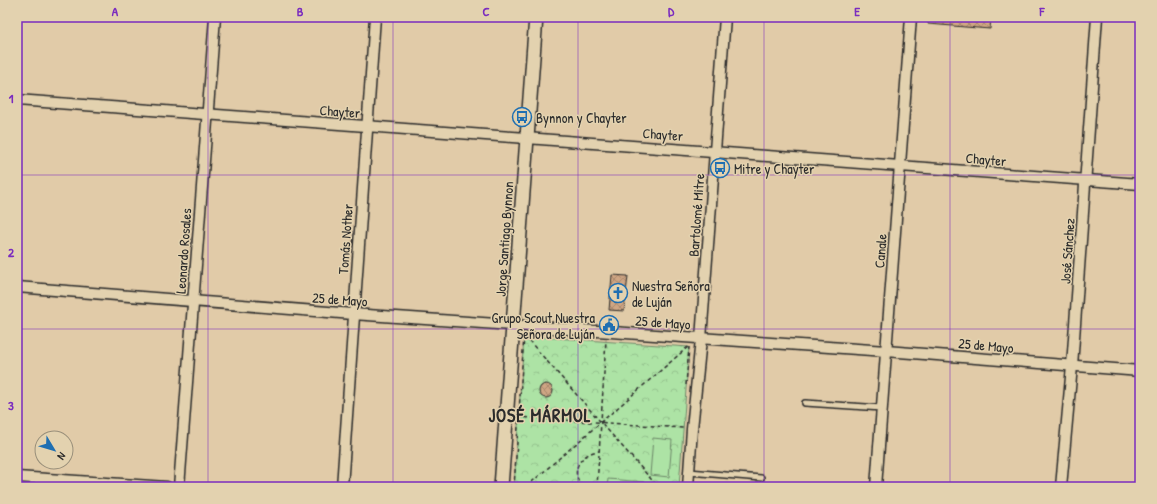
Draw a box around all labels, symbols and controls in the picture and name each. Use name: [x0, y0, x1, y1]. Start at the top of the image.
text: A: [112, 2, 119, 20]
text: B: [297, 2, 304, 20]
text: C: [482, 2, 490, 20]
text: D: [668, 2, 675, 20]
text: E: [854, 2, 860, 20]
text: F: [1039, 2, 1046, 20]
text: 1: [9, 89, 14, 107]
street label: Chayter: [319, 100, 362, 123]
bus stop icon: Bynnon y Chayter: [511, 106, 533, 128]
place label: Bynnon y Chayter: [536, 108, 627, 128]
street label: Chayter: [642, 123, 685, 146]
street label: Chayter: [965, 148, 1008, 171]
bus stop icon: Mitre y Chayter: [709, 157, 731, 179]
place label: Mitre y Chayter: [734, 159, 815, 179]
street label: Bartolomé Mitre: [684, 172, 708, 257]
street label: Jorge Santiago Bynnon: [490, 181, 519, 297]
street label: Tomás Nother: [333, 203, 357, 275]
street label: Leonardo Rosales: [171, 208, 195, 294]
street label: José Sánchez: [1055, 217, 1079, 285]
street label: Canale: [869, 233, 891, 269]
text: 2: [8, 243, 15, 261]
place label: Nuestra Señora de Luján: [632, 276, 710, 312]
church icon: Nuestra Señora de Luján: [607, 282, 629, 304]
street label: 25 de Mayo: [312, 288, 369, 311]
place label: Grupo Scout Nuestra Señora de Luján: [492, 308, 596, 344]
street label: 25 de Mayo: [635, 311, 692, 334]
public building icon: Grupo Scout Nuestra Señora de Luján: [598, 314, 620, 336]
street label: 25 de Mayo: [958, 333, 1015, 358]
text: 3: [8, 396, 14, 414]
district label: JOSÉ MÁRMOL: [488, 403, 592, 428]
north arrow: [34, 430, 74, 470]
text: N: [54, 450, 69, 463]

